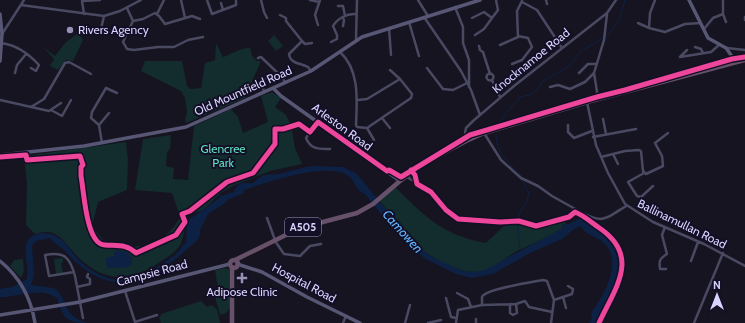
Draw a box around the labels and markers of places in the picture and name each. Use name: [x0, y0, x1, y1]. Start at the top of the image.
place label: Rivers Agency: [78, 22, 149, 37]
marker: Rivers Agency: [65, 25, 75, 35]
marker: Adipose Clinic: [236, 272, 248, 284]
place label: Adipose Clinic: [206, 284, 278, 299]

